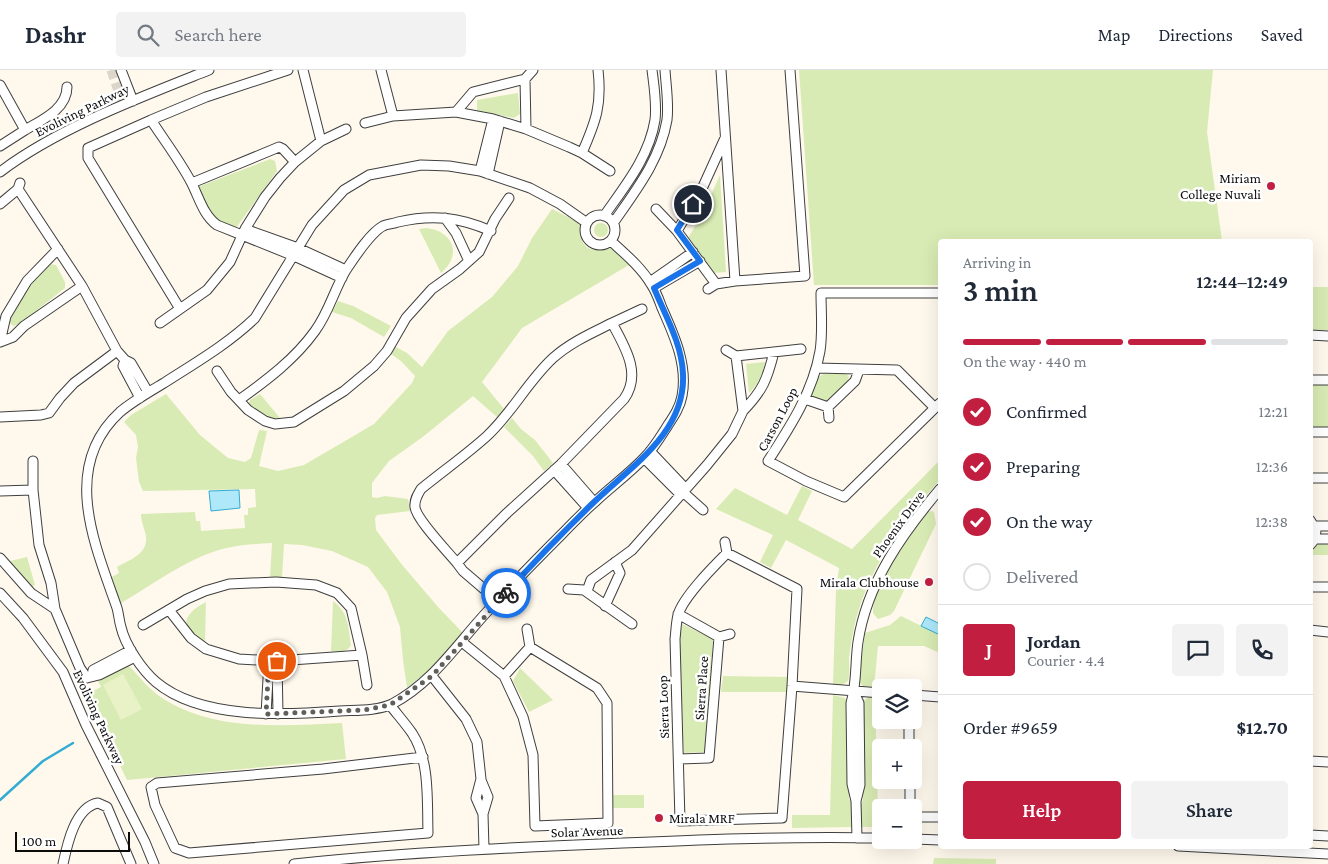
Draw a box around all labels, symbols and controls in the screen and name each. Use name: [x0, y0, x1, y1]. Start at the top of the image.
search box: [116, 12, 466, 57]
text: Dashr: [25, 21, 86, 48]
icon: search: [134, 21, 162, 49]
text: Search here: [174, 24, 262, 45]
text: Map: [1098, 25, 1130, 45]
text: Directions: [1158, 25, 1233, 45]
text: Saved: [1261, 25, 1303, 45]
street label: Evoliving Parkway: [32, 80, 132, 140]
place label: Miriam College Nuvali: [1180, 170, 1261, 202]
marker: Miriam College Nuvali: [1265, 180, 1277, 192]
pin: [672, 183, 714, 225]
icon: home: [679, 190, 707, 218]
text: Arriving in: [963, 254, 1031, 271]
text: 12:44–12:49: [1196, 271, 1288, 292]
text: 3 min: [963, 272, 1038, 308]
text: On the way · 440 m: [963, 353, 1087, 370]
street label: Carson Loop: [753, 384, 801, 454]
icon: check: [963, 398, 991, 426]
text: Confirmed: [1006, 401, 1087, 422]
text: 12:21: [1258, 403, 1288, 420]
icon: check: [963, 453, 991, 481]
text: Preparing: [1006, 456, 1080, 477]
text: 12:36: [1256, 458, 1288, 475]
street label: Phoenix Drive: [868, 488, 928, 560]
icon: check: [963, 508, 991, 536]
text: On the way: [1006, 511, 1092, 532]
text: 12:38: [1255, 513, 1288, 530]
text: Delivered: [1006, 566, 1079, 587]
courier: [481, 568, 531, 618]
place label: Mirala Clubhouse: [820, 574, 919, 590]
marker: Mirala Clubhouse: [923, 576, 935, 588]
icon: bike: [492, 579, 520, 607]
button: chat: [1172, 624, 1224, 676]
button: phone: [1236, 624, 1288, 676]
text: Jordan: [1027, 631, 1081, 652]
text: J: [986, 639, 992, 660]
pin: [256, 640, 298, 682]
icon: bag: [263, 647, 291, 675]
text: Courier · 4.4: [1027, 652, 1105, 669]
street label: Sierra Place: [691, 655, 711, 721]
street label: Evoliving Parkway: [70, 667, 128, 767]
street label: Sierra Loop: [654, 675, 672, 739]
map controls: [872, 679, 922, 849]
button: layers: [872, 679, 922, 729]
text: Order #9659: [963, 717, 1058, 738]
text: $12.70: [1237, 717, 1288, 738]
button: +: [872, 739, 922, 789]
button: Help: [963, 781, 1121, 839]
button: Share: [1131, 781, 1288, 839]
button: −: [872, 799, 922, 849]
place label: Mirala MRF: [669, 810, 735, 826]
marker: Mirala MRF: [653, 812, 665, 824]
street label: Solar Avenue: [550, 822, 624, 840]
scale bar: [15, 829, 130, 852]
text: 100 m: [22, 833, 56, 849]

